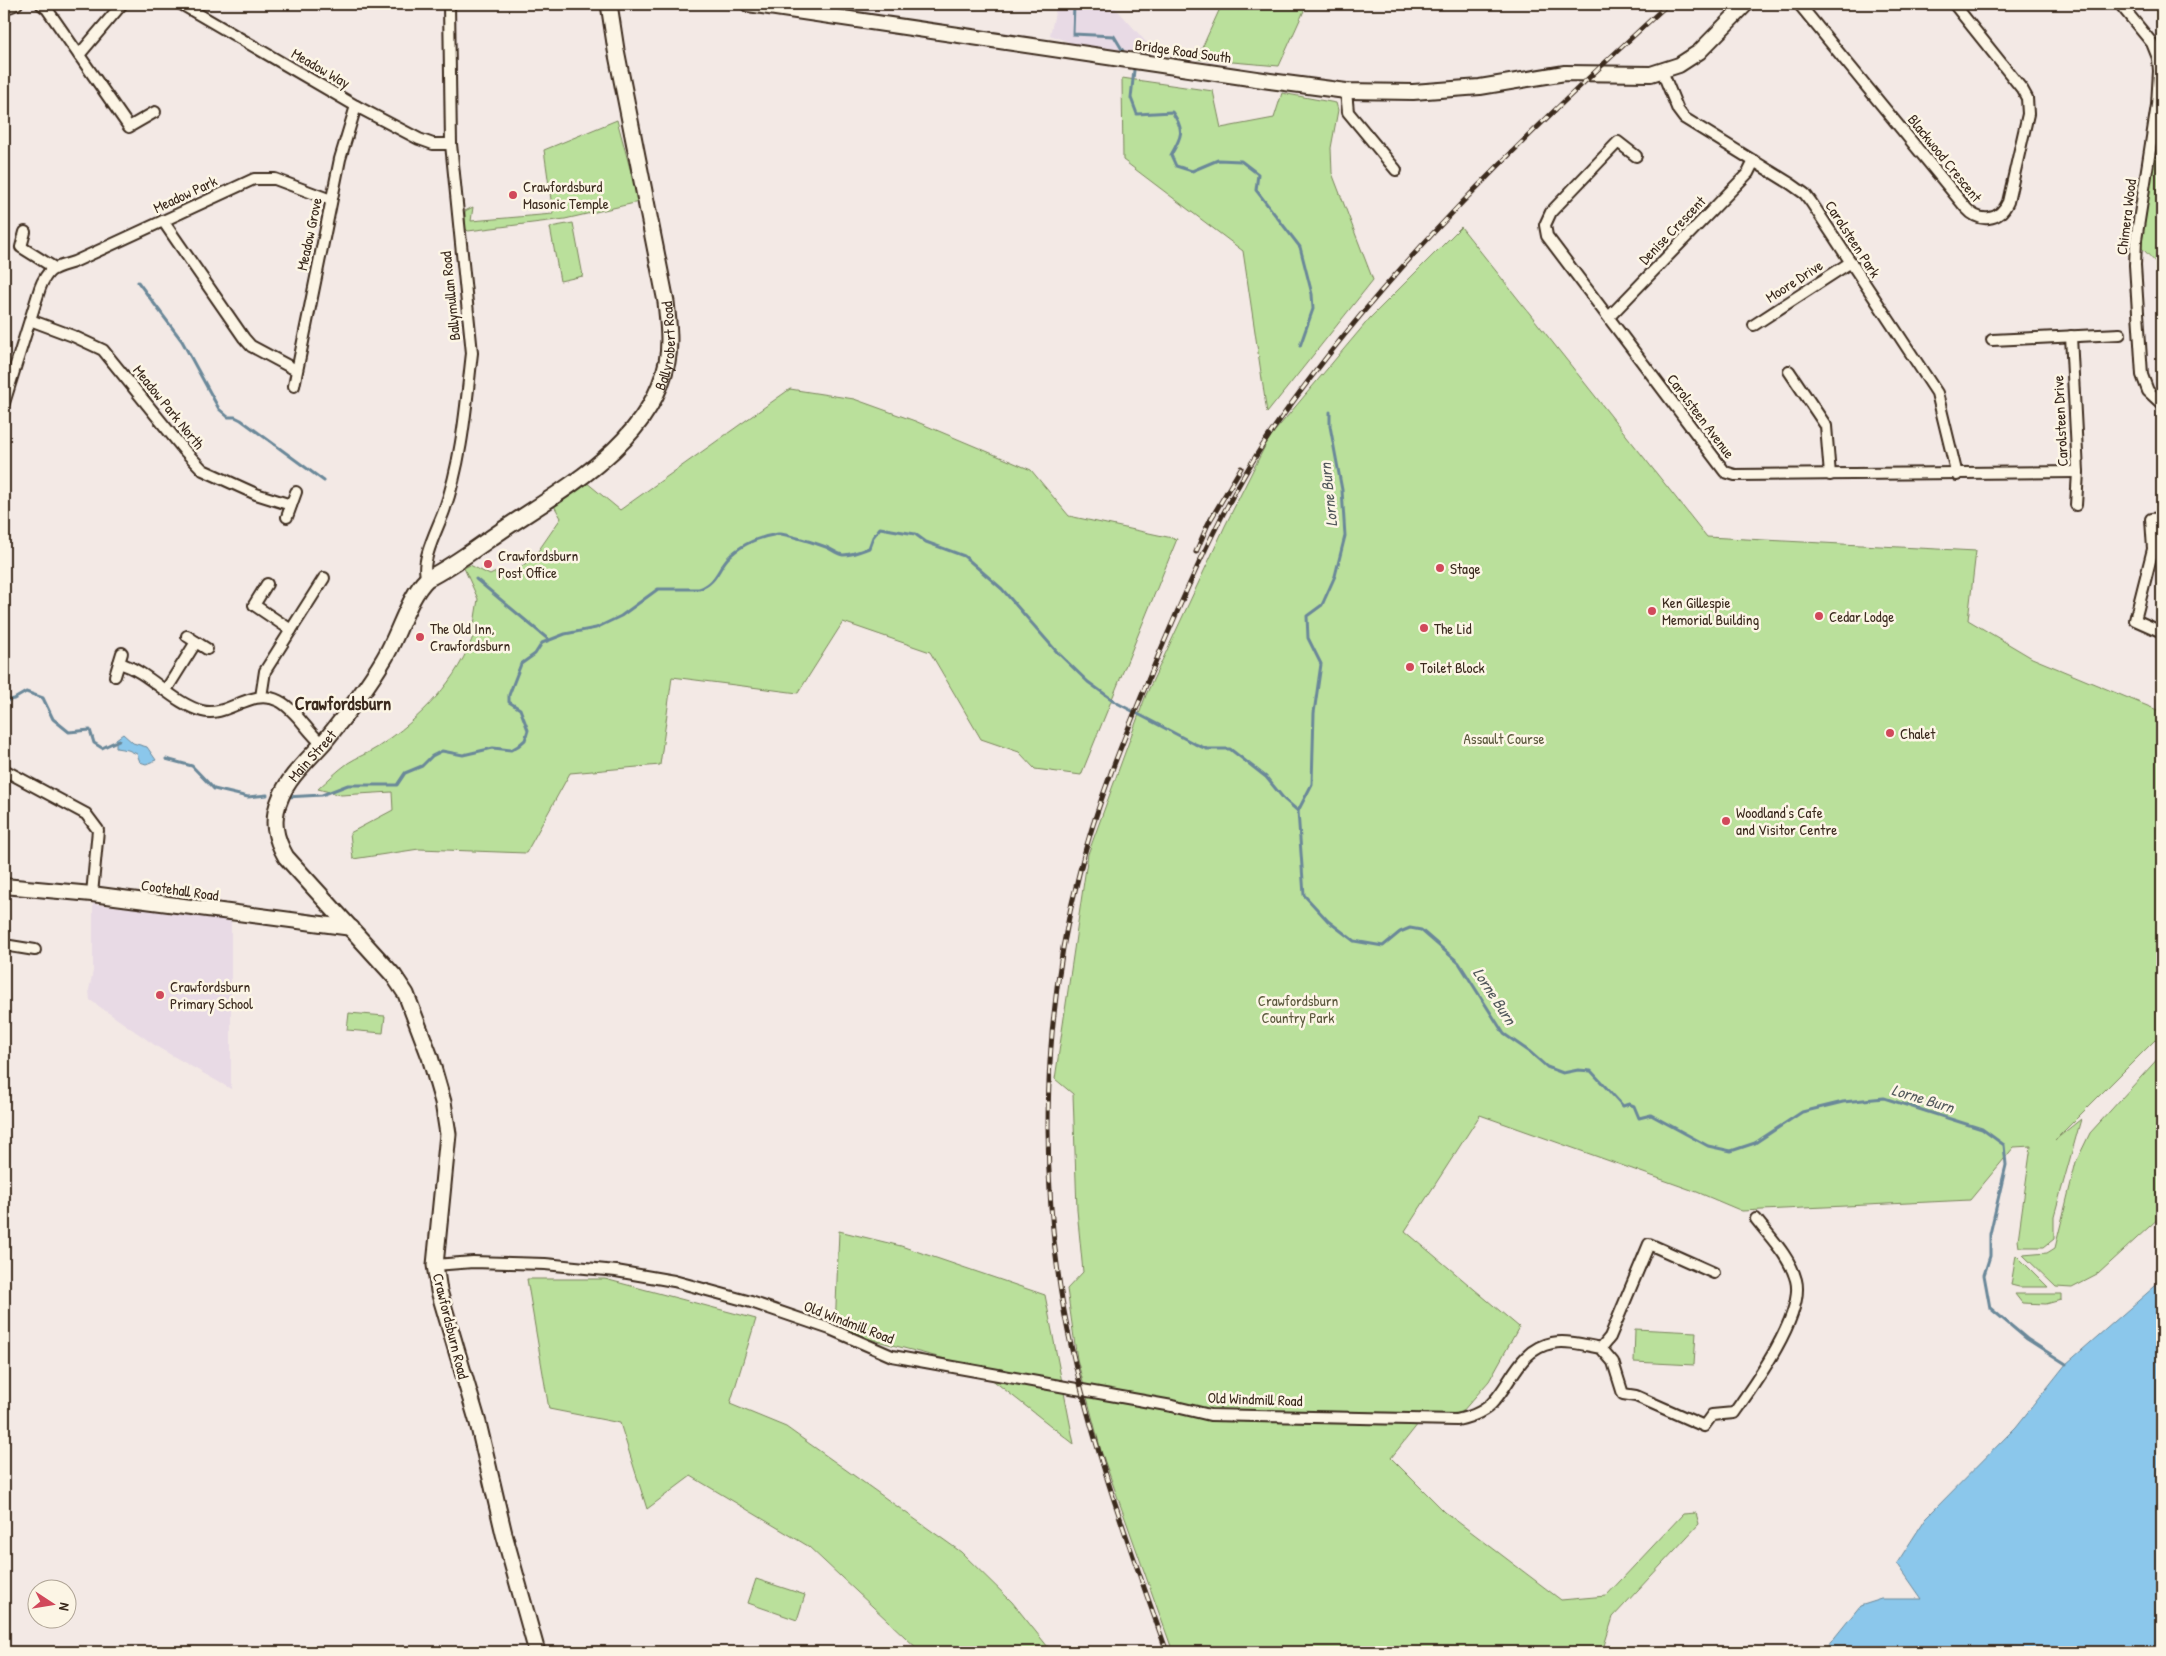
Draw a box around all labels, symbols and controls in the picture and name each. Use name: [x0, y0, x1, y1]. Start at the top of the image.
street label: Bridge Road South: [1133, 34, 1233, 68]
street label: Meadow Way: [288, 43, 354, 93]
street label: Blackwood Crescent: [1903, 110, 1987, 207]
street label: Meadow Park: [150, 170, 220, 218]
place label: Crawfordsburd Masonic Temple: [523, 176, 609, 214]
street label: Chimera Wood: [2111, 178, 2141, 256]
marker: Crawfordsburd Masonic Temple: [507, 189, 519, 201]
street label: Denise Crescent: [1634, 190, 1711, 269]
street label: Meadow Grove: [291, 196, 327, 272]
street label: Carolsteen Park: [1820, 196, 1886, 282]
street label: Ballymullan Road: [435, 250, 465, 342]
street label: Moore Drive: [1761, 255, 1827, 307]
street label: Ballyrobert Road: [649, 300, 680, 393]
street label: Meadow Park North: [128, 360, 210, 454]
street label: Carolsteen Avenue: [1662, 369, 1740, 463]
street label: Carolsteen Drive: [2047, 375, 2073, 467]
water label: Lorne Burn: [1314, 460, 1342, 528]
place label: Crawfordsburn Post Office: [498, 545, 579, 583]
marker: Crawfordsburn Post Office: [482, 558, 494, 570]
place label: Stage: [1450, 558, 1481, 579]
marker: Stage: [1434, 562, 1446, 574]
place label: Ken Gillespie Memorial Building: [1662, 592, 1760, 630]
marker: Ken Gillespie Memorial Building: [1646, 605, 1658, 617]
place label: Cedar Lodge: [1829, 606, 1894, 627]
marker: Cedar Lodge: [1813, 610, 1825, 622]
place label: The Old Inn, Crawfordsburn: [430, 618, 511, 656]
place label: The Lid: [1434, 618, 1472, 639]
marker: The Lid: [1418, 622, 1430, 634]
marker: The Old Inn, Crawfordsburn: [414, 631, 426, 643]
place label: Toilet Block: [1420, 657, 1485, 678]
marker: Toilet Block: [1404, 661, 1416, 673]
district label: Crawfordsburn: [295, 691, 391, 716]
place label: Chalet: [1900, 723, 1936, 744]
street label: Main Street: [282, 724, 341, 786]
marker: Chalet: [1884, 727, 1896, 739]
park label: Assault Course: [1463, 728, 1545, 749]
place label: Woodland's Cafe and Visitor Centre: [1736, 802, 1837, 840]
marker: Woodland's Cafe and Visitor Centre: [1720, 815, 1732, 827]
street label: Cootehall Road: [140, 874, 220, 906]
water label: Lorne Burn: [1468, 963, 1523, 1030]
place label: Crawfordsburn Primary School: [170, 976, 253, 1014]
marker: Crawfordsburn Primary School: [154, 989, 166, 1001]
park label: Crawfordsburn Country Park: [1258, 990, 1338, 1028]
water label: Lorne Burn: [1889, 1078, 1958, 1118]
street label: Crawfordsburn Road: [428, 1271, 474, 1381]
street label: Old Windmill Road: [801, 1295, 897, 1349]
street label: Old Windmill Road: [1207, 1387, 1303, 1411]
north arrow: [28, 1578, 78, 1628]
text: N: [55, 1601, 75, 1613]

